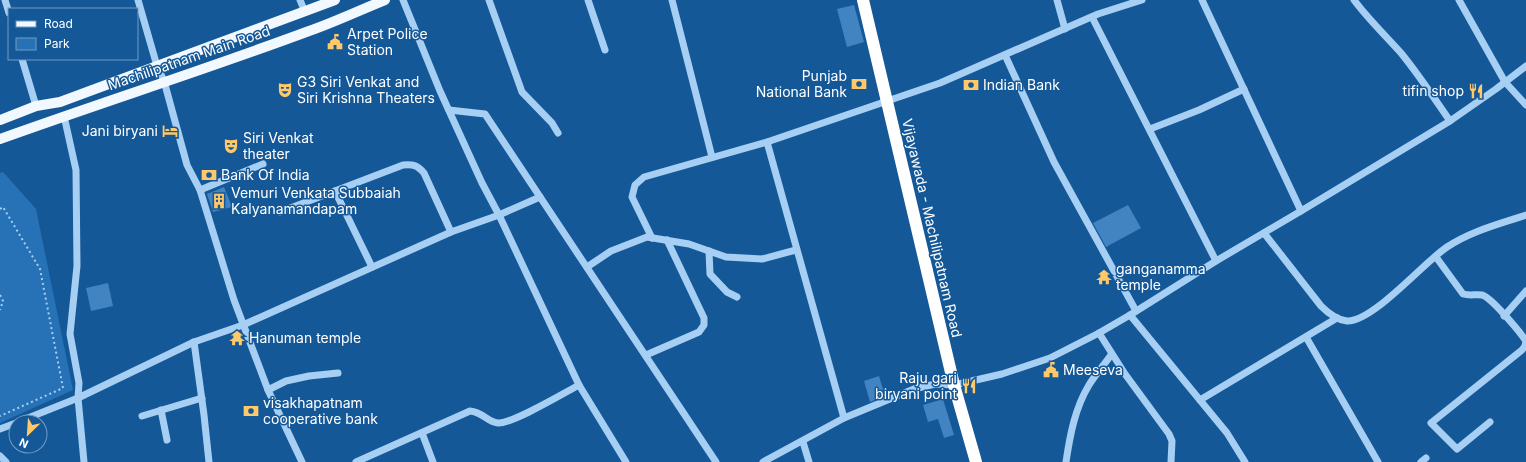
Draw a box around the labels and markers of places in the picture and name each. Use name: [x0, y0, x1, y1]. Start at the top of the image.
place label: Arpet Police Station: [347, 25, 428, 58]
public building icon: Arpet Police Station: [326, 33, 344, 51]
place label: Punjab National Bank: [756, 67, 847, 100]
place label: G3 Siri Venkat and Siri Krishna Theaters: [297, 73, 435, 106]
bank icon: Punjab National Bank: [850, 75, 868, 93]
bank icon: Indian Bank: [962, 76, 980, 94]
place label: Indian Bank: [983, 76, 1060, 93]
theatre icon: G3 Siri Venkat and Siri Krishna Theaters: [276, 81, 294, 99]
place label: tifin shop: [1403, 82, 1464, 99]
restaurant icon: tifin shop: [1467, 82, 1485, 100]
place label: Jani biryani: [82, 122, 158, 139]
hotel icon: Jani biryani: [161, 122, 179, 140]
place label: Siri Venkat theater: [243, 129, 314, 162]
theatre icon: Siri Venkat theater: [222, 137, 240, 155]
bank icon: Bank Of India: [200, 166, 218, 184]
place label: Bank Of India: [221, 166, 310, 183]
place label: Vemuri Venkata Subbaiah Kalyanamandapam: [231, 184, 401, 217]
building icon: Vemuri Venkata Subbaiah Kalyanamandapam: [210, 192, 228, 210]
place label: ganganamma temple: [1116, 260, 1206, 293]
temple icon: ganganamma temple: [1095, 268, 1113, 286]
temple icon: Hanuman temple: [228, 329, 246, 347]
place label: Hanuman temple: [249, 329, 361, 346]
public building icon: Meeseva: [1042, 361, 1060, 379]
place label: Meeseva: [1063, 361, 1123, 378]
place label: Raju gari biryani point: [875, 369, 957, 402]
restaurant icon: Raju gari biryani point: [960, 377, 978, 395]
place label: visakhapatnam cooperative bank: [263, 394, 378, 427]
bank icon: visakhapatnam cooperative bank: [242, 402, 260, 420]

